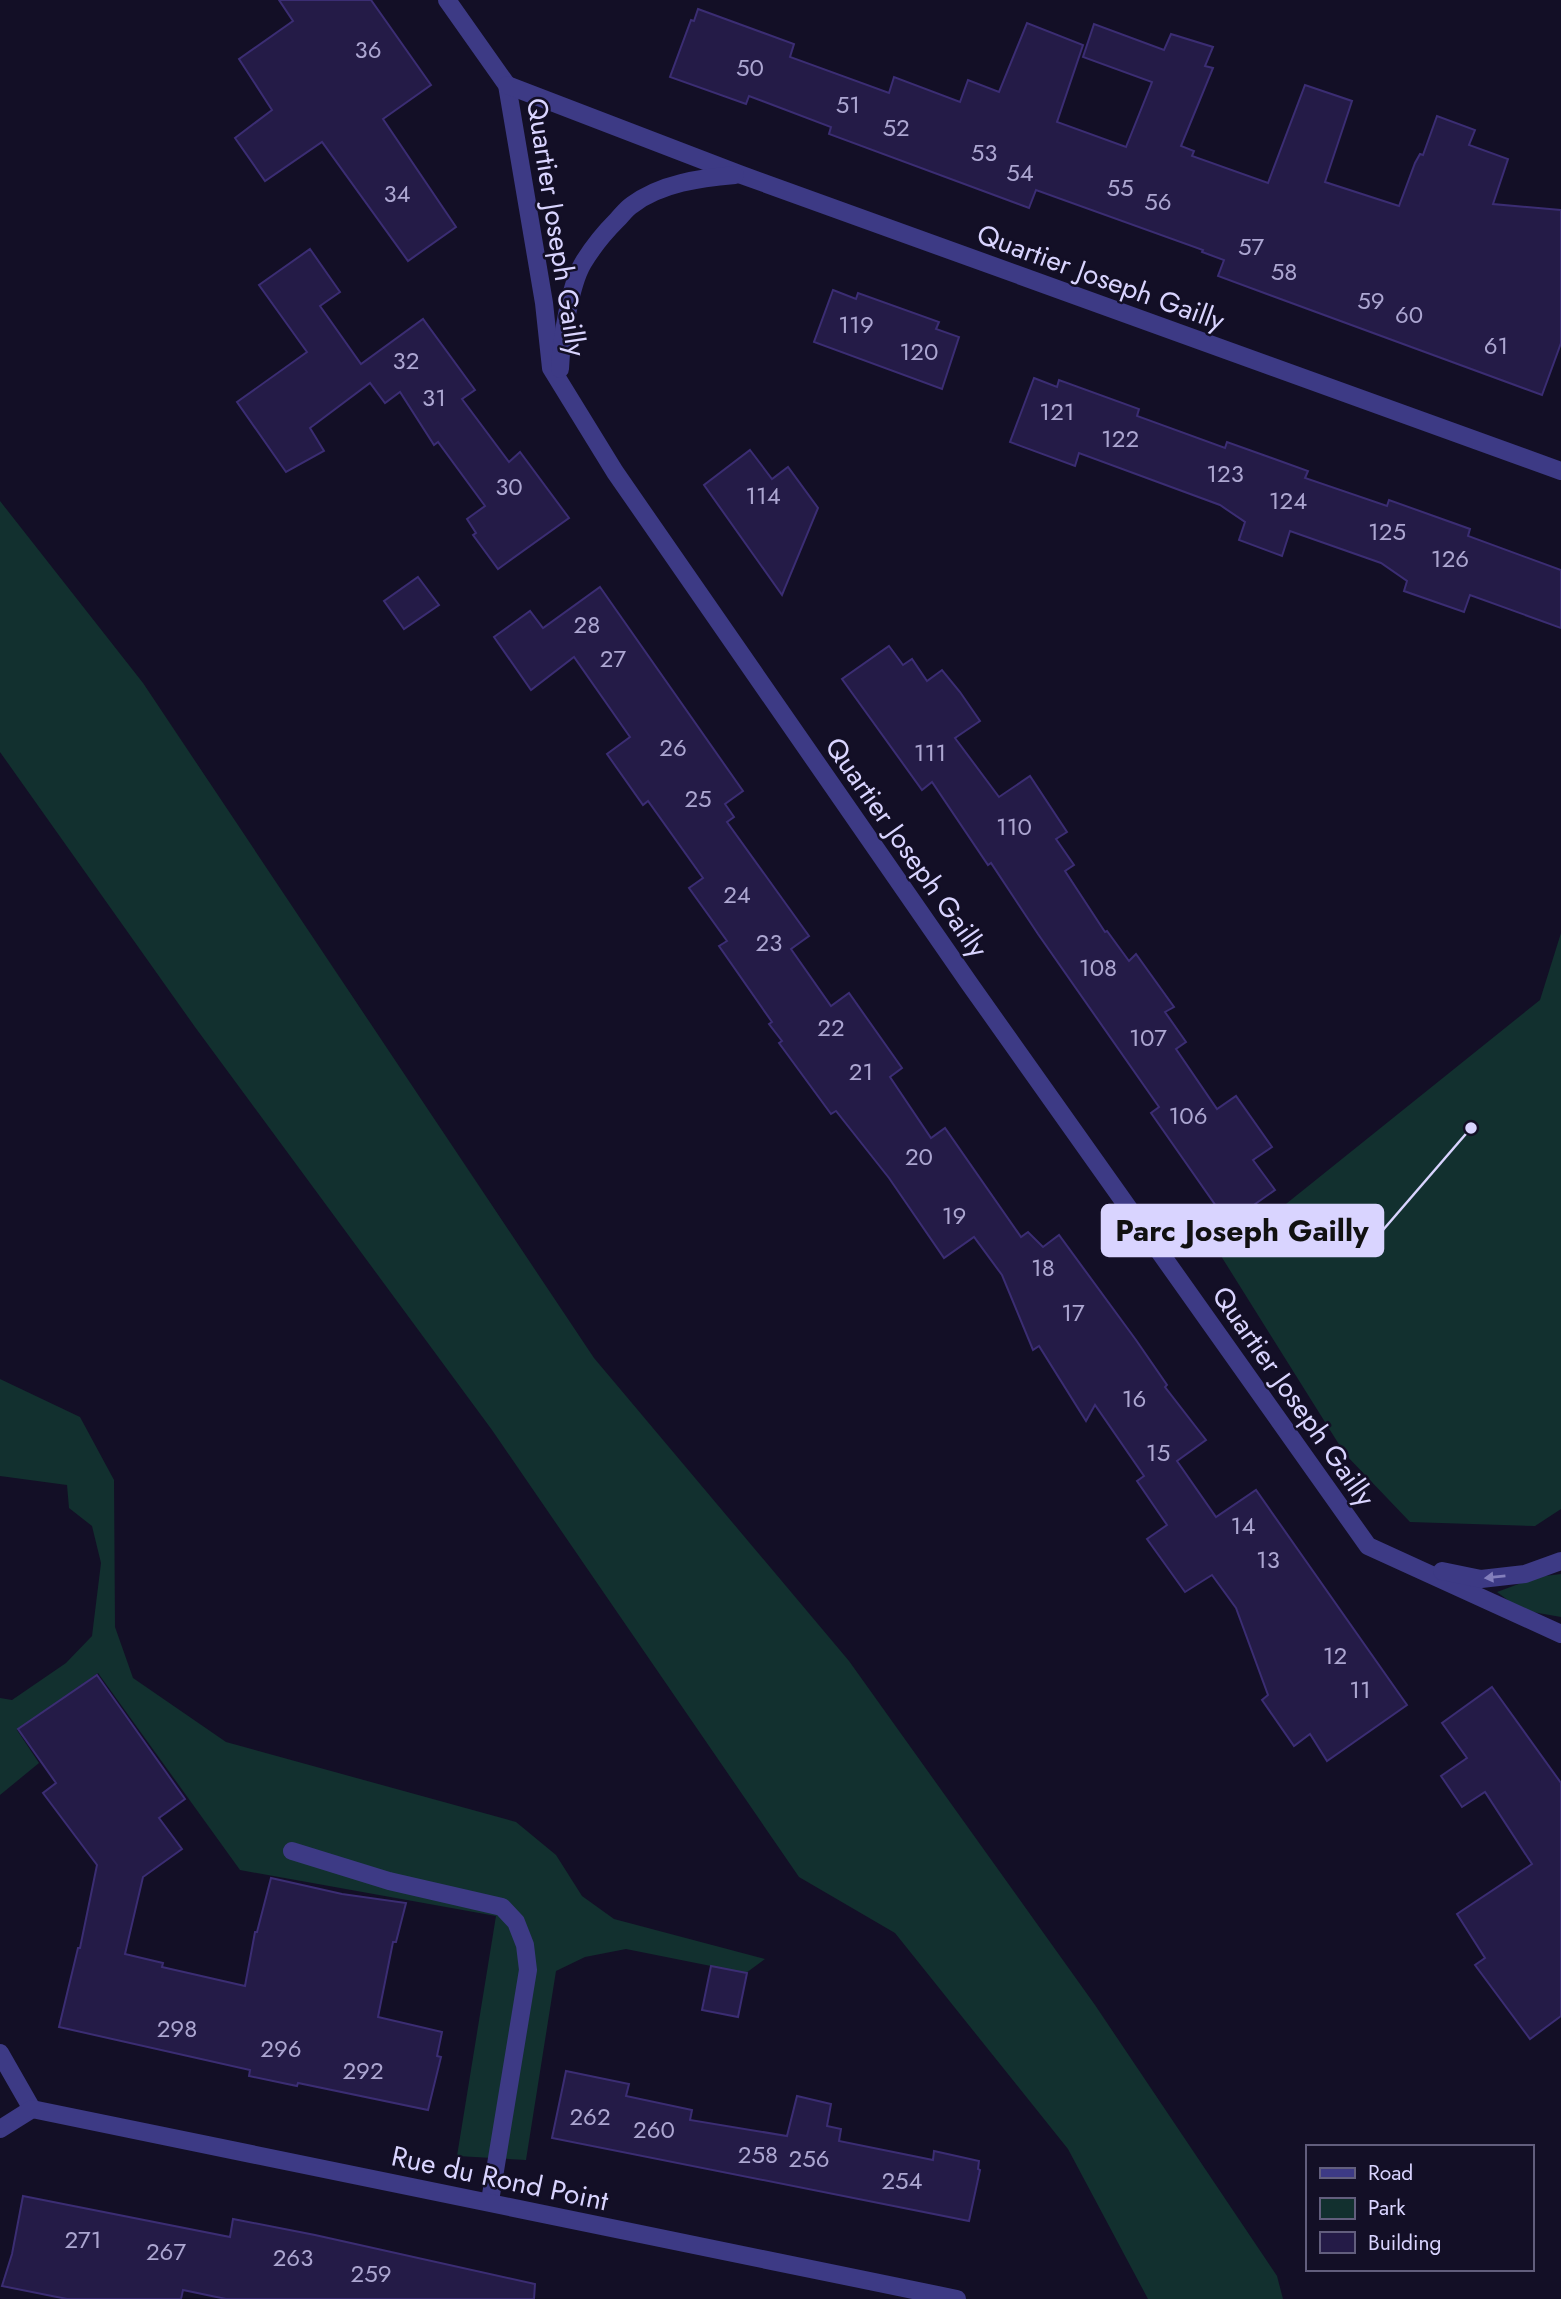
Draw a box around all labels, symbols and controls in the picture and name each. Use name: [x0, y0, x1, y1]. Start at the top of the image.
house number: 36: [355, 32, 381, 67]
house number: 50: [736, 50, 764, 85]
house number: 51: [836, 87, 860, 122]
street label: Quartier Joseph Gailly: [516, 95, 597, 360]
house number: 52: [882, 110, 910, 145]
house number: 53: [971, 135, 997, 170]
house number: 54: [1006, 155, 1034, 190]
house number: 55: [1106, 170, 1134, 205]
house number: 34: [383, 176, 411, 211]
house number: 56: [1144, 184, 1172, 219]
street label: Quartier Joseph Gailly: [971, 214, 1231, 342]
house number: 57: [1238, 229, 1264, 264]
house number: 58: [1271, 254, 1297, 289]
house number: 59: [1357, 283, 1385, 318]
house number: 60: [1395, 297, 1423, 332]
house number: 119: [838, 307, 874, 342]
house number: 61: [1484, 328, 1508, 363]
house number: 120: [900, 334, 938, 369]
house number: 32: [393, 343, 419, 378]
house number: 31: [422, 380, 446, 415]
house number: 121: [1039, 394, 1075, 429]
house number: 122: [1101, 421, 1139, 456]
house number: 123: [1206, 456, 1244, 491]
house number: 30: [495, 469, 523, 504]
house number: 114: [745, 478, 781, 513]
house number: 124: [1269, 483, 1307, 518]
house number: 125: [1368, 514, 1406, 549]
house number: 126: [1431, 541, 1469, 576]
house number: 28: [574, 607, 600, 642]
house number: 27: [600, 641, 627, 676]
street label: Quartier Joseph Gailly: [815, 729, 999, 966]
house number: 26: [659, 730, 687, 765]
house number: 111: [914, 735, 946, 770]
house number: 25: [684, 781, 712, 816]
house number: 110: [996, 809, 1032, 844]
house number: 24: [723, 877, 751, 912]
house number: 23: [756, 925, 782, 960]
house number: 108: [1079, 950, 1117, 985]
house number: 22: [817, 1010, 845, 1045]
house number: 107: [1129, 1020, 1167, 1055]
house number: 21: [849, 1054, 873, 1089]
house number: 106: [1168, 1098, 1208, 1133]
house number: 20: [905, 1139, 933, 1174]
house number: 19: [942, 1198, 966, 1233]
callout: Parc Joseph Gailly: [1102, 1205, 1383, 1256]
text: Parc Joseph Gailly: [1115, 1209, 1369, 1252]
house number: 18: [1031, 1250, 1055, 1285]
street label: Quartier Joseph Gailly: [1202, 1278, 1386, 1515]
house number: 17: [1061, 1295, 1085, 1330]
house number: 16: [1122, 1381, 1146, 1416]
house number: 15: [1146, 1435, 1170, 1470]
house number: 14: [1231, 1508, 1255, 1543]
house number: 13: [1256, 1542, 1280, 1577]
one-way arrow: [1484, 1572, 1506, 1583]
house number: 12: [1323, 1638, 1347, 1673]
house number: 11: [1349, 1672, 1371, 1707]
house number: 298: [157, 2011, 197, 2046]
house number: 296: [260, 2031, 302, 2066]
house number: 292: [342, 2053, 384, 2088]
house number: 262: [569, 2099, 611, 2134]
house number: 260: [633, 2112, 675, 2147]
street label: Rue du Rond Point: [388, 2135, 612, 2222]
house number: 258: [738, 2137, 778, 2172]
house number: 256: [788, 2141, 830, 2176]
legend: [1306, 2145, 1533, 2271]
text: Road: [1368, 2158, 1413, 2188]
house number: 254: [881, 2163, 923, 2198]
text: Park: [1368, 2193, 1406, 2223]
house number: 271: [64, 2222, 102, 2257]
text: Building: [1368, 2228, 1441, 2258]
house number: 267: [146, 2234, 186, 2269]
house number: 263: [273, 2240, 313, 2275]
house number: 259: [350, 2256, 392, 2291]

